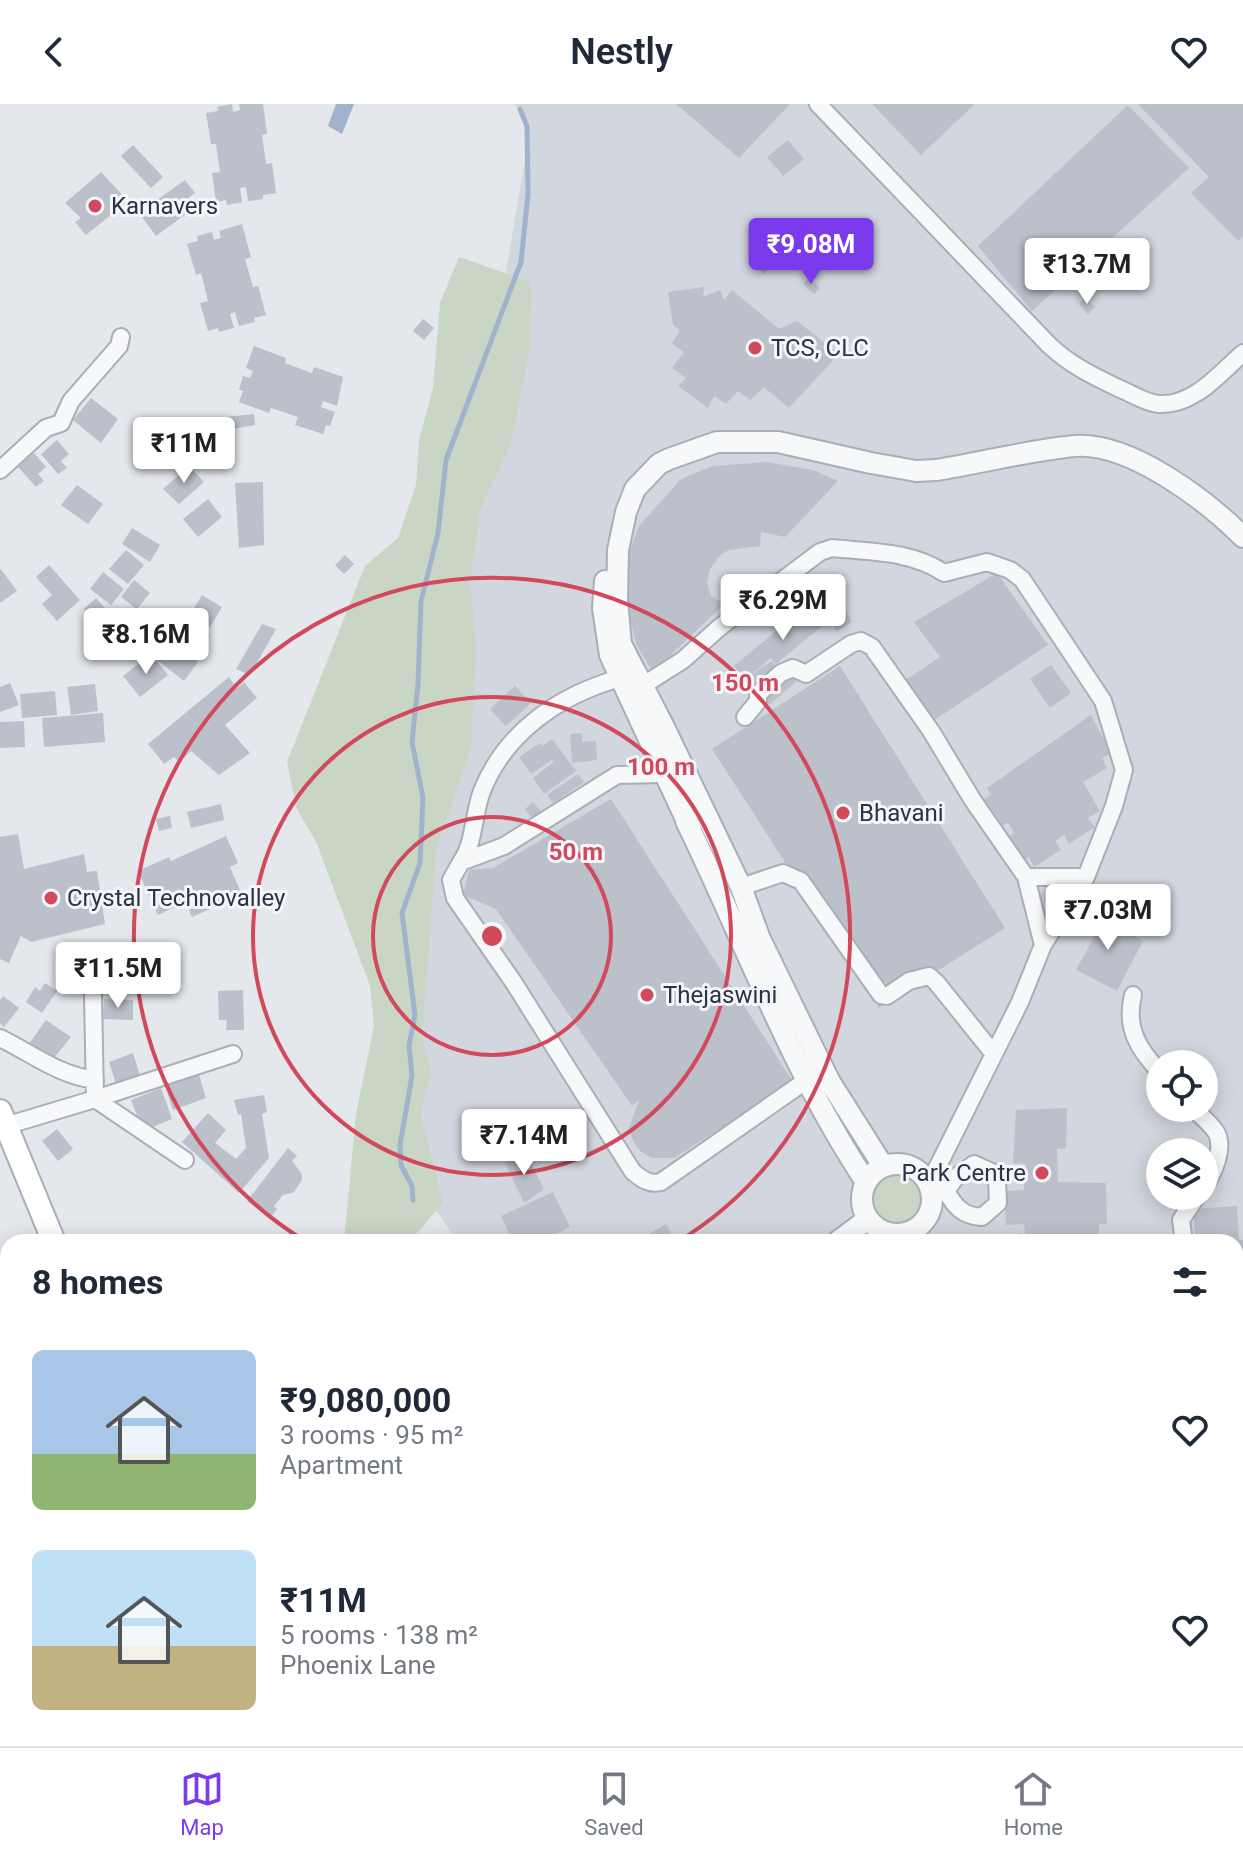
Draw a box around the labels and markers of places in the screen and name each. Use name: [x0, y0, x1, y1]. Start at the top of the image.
place label: Karnavers: [111, 192, 218, 220]
marker: Karnavers: [86, 197, 104, 215]
pin: ₹9.08M: [746, 218, 876, 286]
pin: ₹13.7M: [1022, 238, 1152, 306]
place label: TCS, CLC: [771, 334, 869, 362]
marker: TCS, CLC: [746, 339, 764, 357]
pin: ₹11M: [137, 417, 231, 485]
pin: ₹6.29M: [718, 574, 848, 642]
pin: ₹8.16M: [81, 608, 211, 676]
place label: Bhavani: [859, 799, 944, 827]
marker: Bhavani: [834, 804, 852, 822]
place label: Crystal Technovalley: [67, 884, 286, 912]
pin: ₹7.03M: [1043, 884, 1173, 952]
marker: Crystal Technovalley: [42, 889, 60, 907]
centre of rings: [478, 922, 506, 950]
pin: ₹11.5M: [53, 942, 183, 1010]
place label: Thejaswini: [663, 981, 777, 1009]
marker: Thejaswini: [638, 986, 656, 1004]
pin: ₹7.14M: [459, 1109, 589, 1177]
place label: Park Centre: [902, 1159, 1026, 1187]
marker: Park Centre: [1033, 1164, 1051, 1182]

